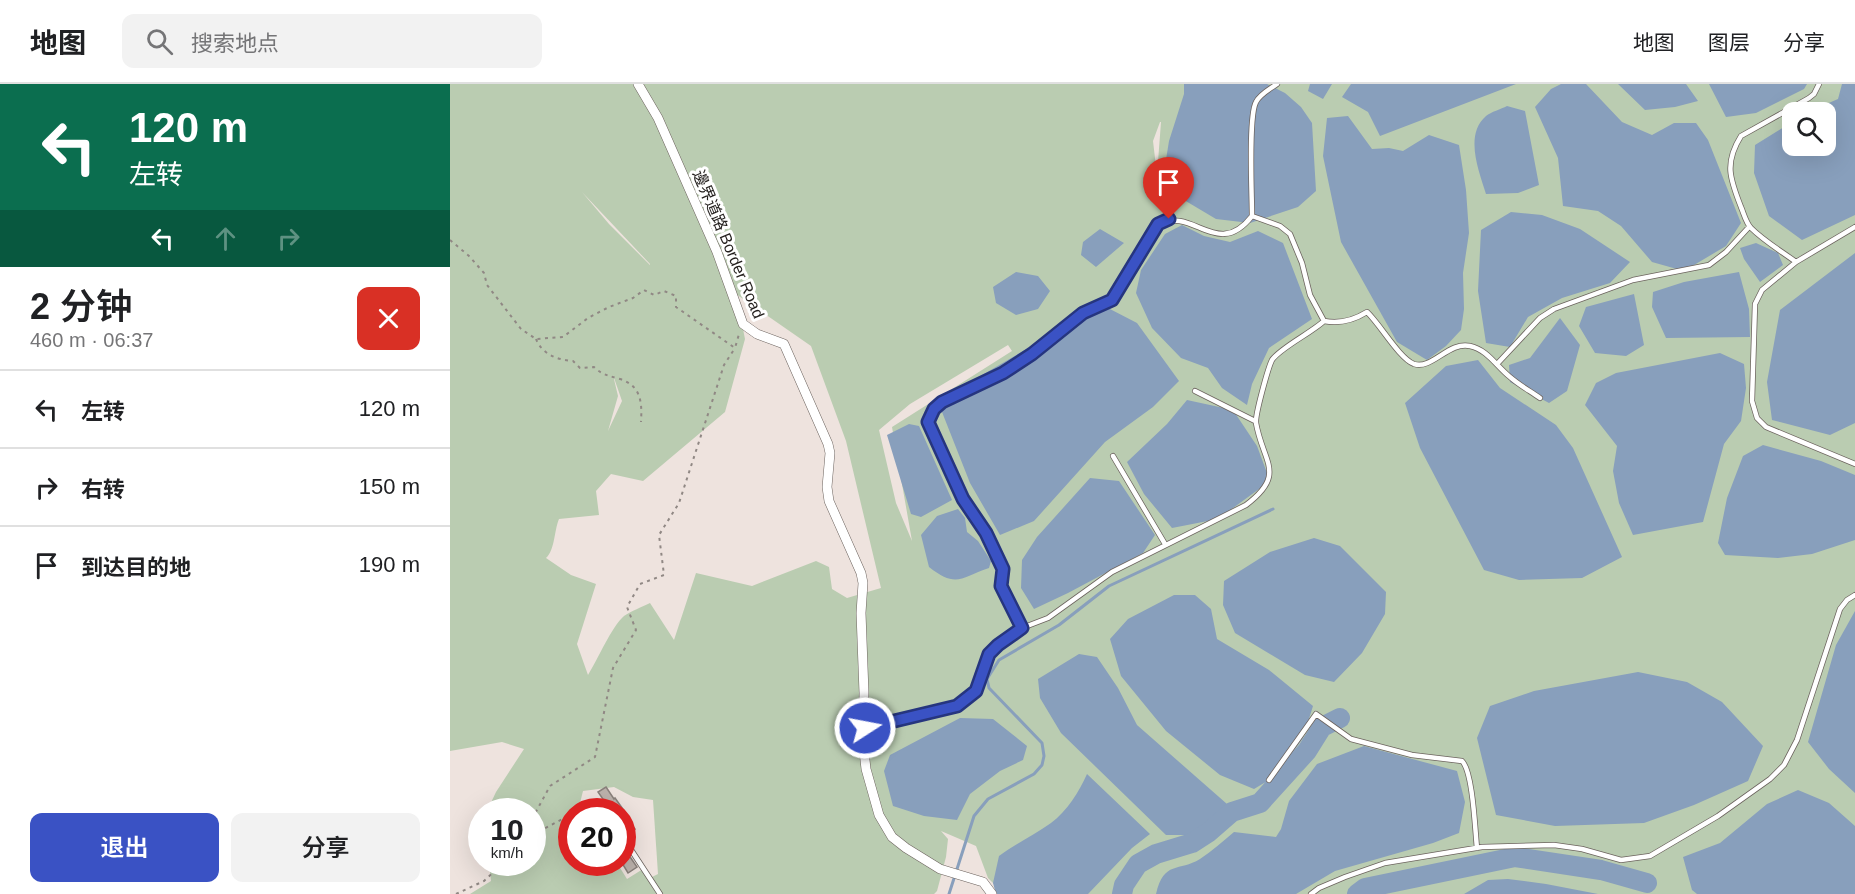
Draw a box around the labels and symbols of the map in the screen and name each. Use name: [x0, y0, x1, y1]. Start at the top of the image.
pin: [1143, 157, 1194, 219]
street label: 邊界道路 Border Road: [690, 168, 767, 321]
position arrow: [833, 696, 897, 760]
speed limit sign: 20: [558, 798, 636, 876]

